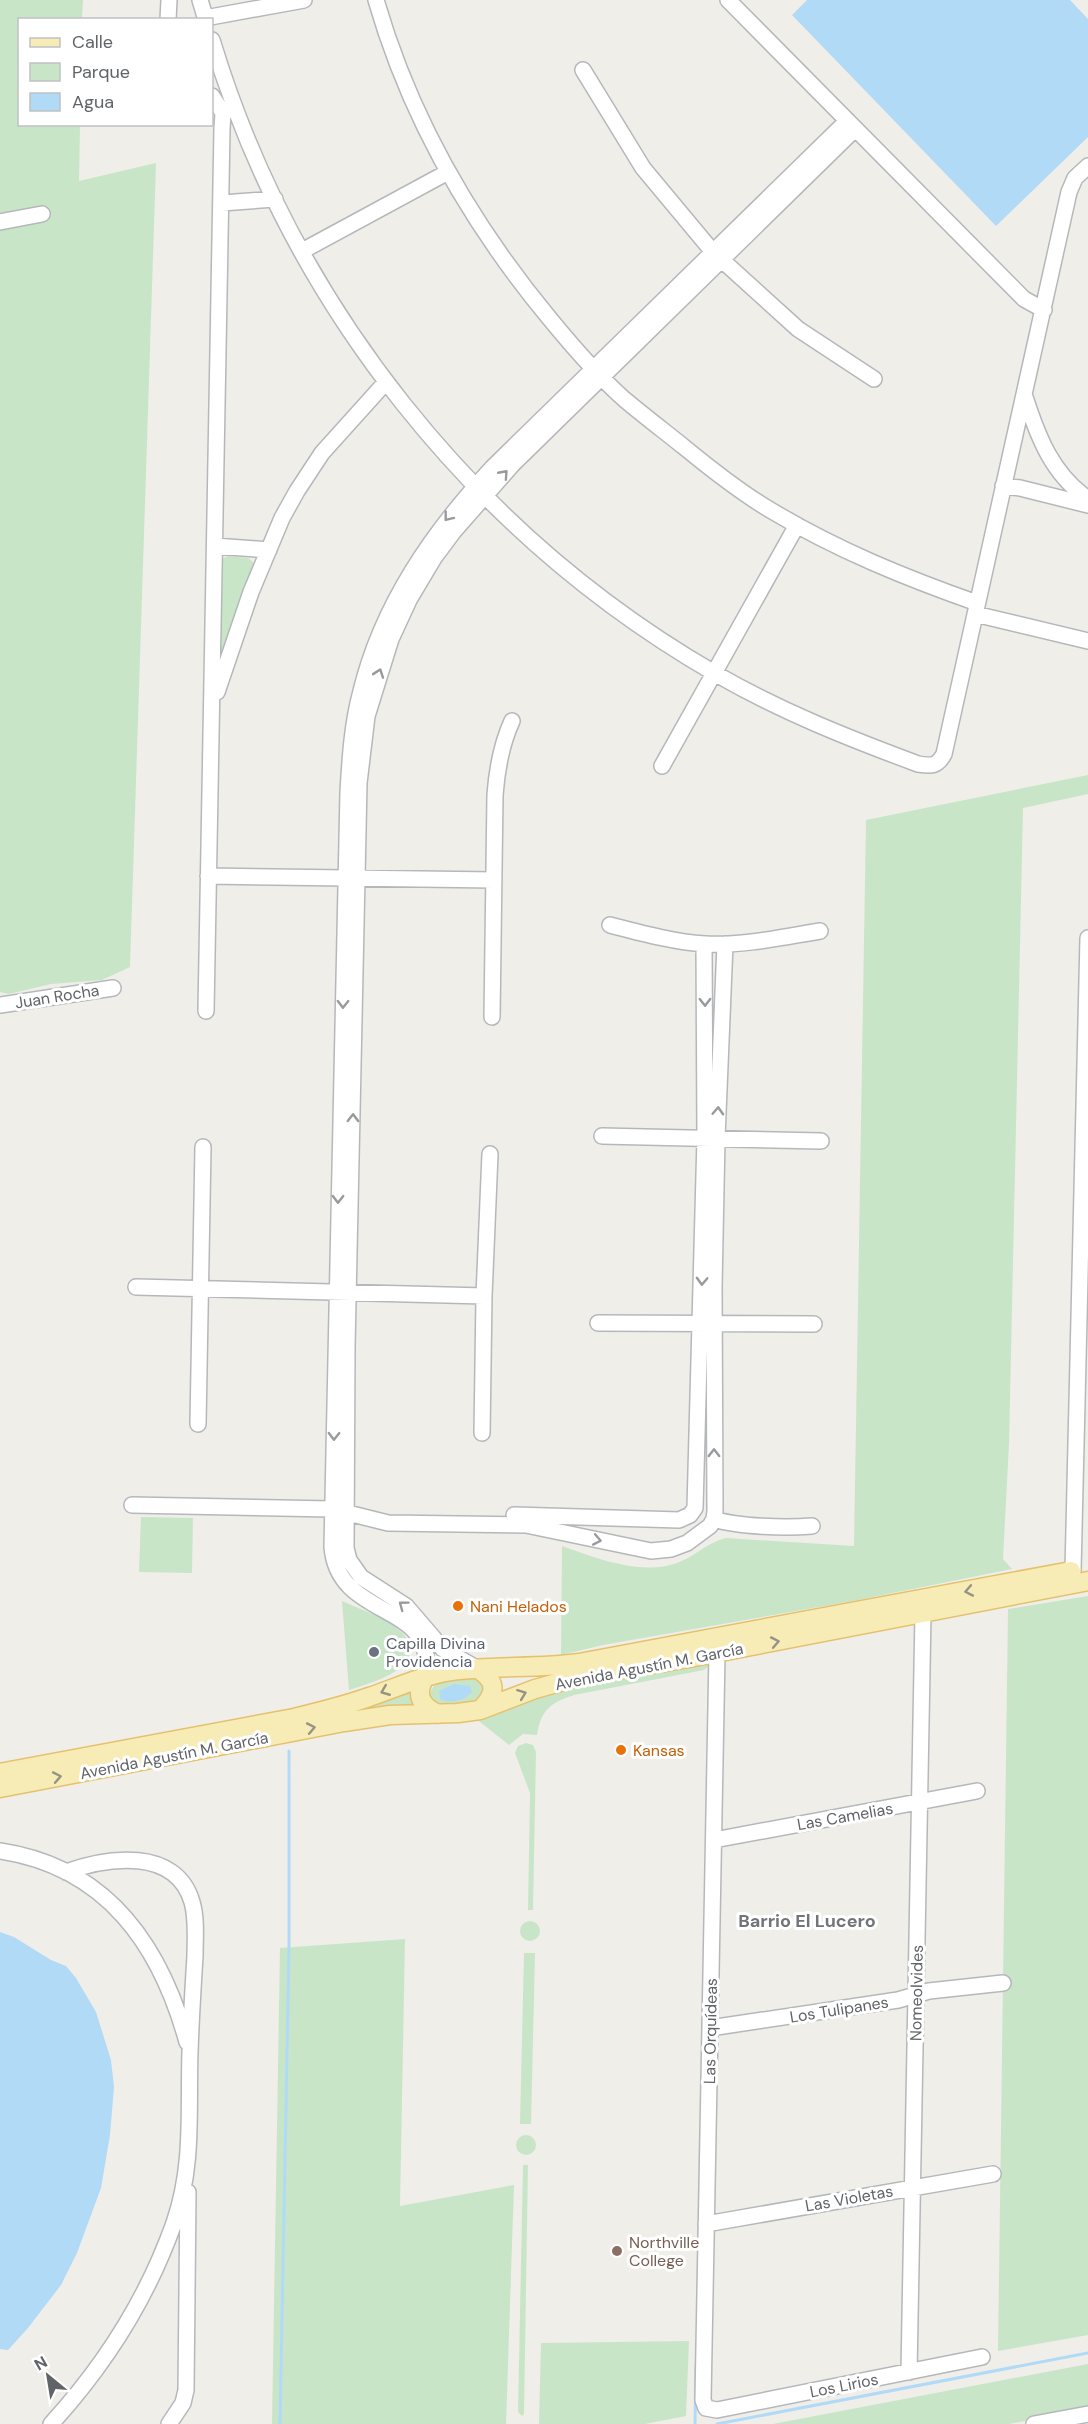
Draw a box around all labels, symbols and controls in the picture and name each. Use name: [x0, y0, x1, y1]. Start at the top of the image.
legend: [18, 18, 213, 126]
text: Calle: [72, 30, 113, 54]
text: Parque: [72, 60, 130, 84]
text: Agua: [72, 90, 114, 114]
one-way arrow: [497, 470, 508, 481]
one-way arrow: [445, 511, 456, 522]
one-way arrow: [372, 668, 385, 679]
street label: Juan Rocha: [14, 979, 101, 1014]
one-way arrow: [699, 998, 711, 1007]
one-way arrow: [336, 1000, 349, 1009]
one-way arrow: [712, 1107, 725, 1116]
one-way arrow: [346, 1113, 359, 1122]
one-way arrow: [332, 1195, 345, 1204]
one-way arrow: [696, 1277, 708, 1286]
one-way arrow: [328, 1432, 340, 1441]
one-way arrow: [708, 1449, 720, 1458]
one-way arrow: [592, 1533, 602, 1546]
one-way arrow: [964, 1584, 974, 1597]
place label: Nani Helados: [470, 1596, 567, 1617]
marker: Nani Helados: [451, 1599, 465, 1613]
one-way arrow: [398, 1601, 409, 1612]
place label: Capilla Divina Providencia: [386, 1633, 485, 1672]
one-way arrow: [769, 1636, 779, 1649]
street label: Avenida Agustín M. García: [553, 1638, 745, 1695]
marker: Capilla Divina Providencia: [367, 1645, 381, 1659]
one-way arrow: [380, 1684, 391, 1696]
one-way arrow: [517, 1688, 527, 1701]
one-way arrow: [305, 1722, 315, 1735]
street label: Avenida Agustín M. García: [78, 1727, 270, 1784]
place label: Kansas: [633, 1740, 685, 1761]
marker: Kansas: [614, 1743, 628, 1757]
one-way arrow: [52, 1771, 62, 1784]
street label: Las Camelias: [795, 1798, 895, 1835]
district label: Barrio El Lucero: [738, 1909, 876, 1933]
street label: Nomeolvides: [905, 1945, 928, 2041]
street label: Las Orquídeas: [699, 1978, 722, 2084]
street label: Los Tulipanes: [788, 1991, 890, 2028]
street label: Las Violetas: [804, 2180, 895, 2217]
place label: Northville College: [629, 2232, 699, 2271]
marker: Northville College: [610, 2244, 624, 2258]
north arrow: [18, 2346, 78, 2406]
text: N: [30, 2351, 51, 2375]
street label: Los Lirios: [808, 2369, 880, 2402]

